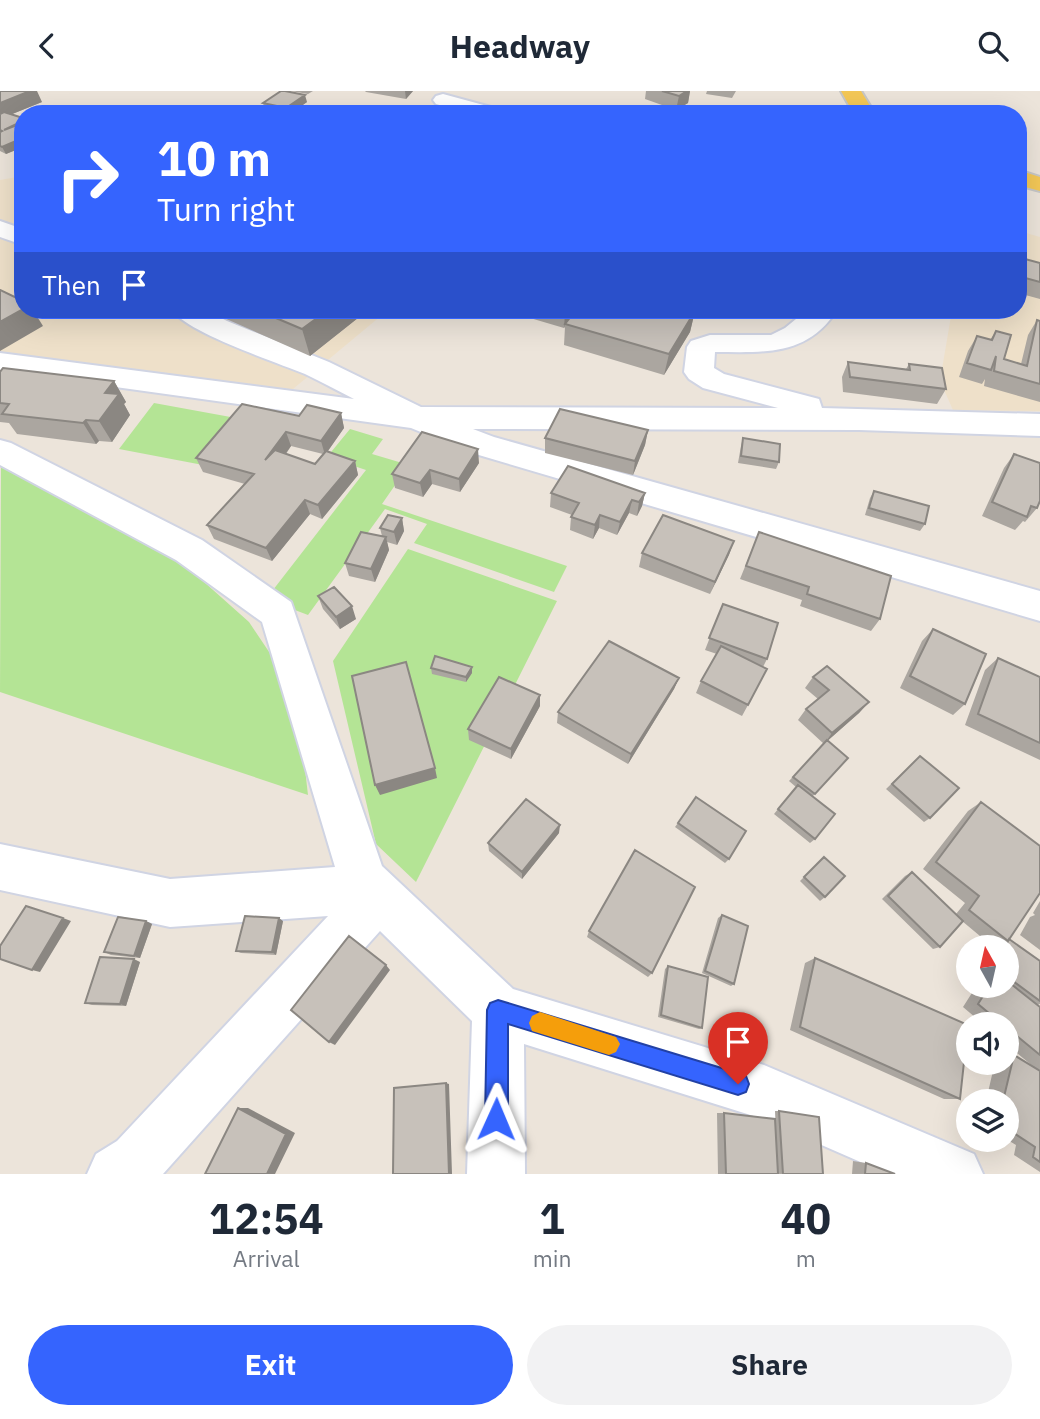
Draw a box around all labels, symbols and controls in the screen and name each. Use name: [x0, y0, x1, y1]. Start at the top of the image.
text: Headway: [450, 25, 590, 67]
icon: back: [28, 27, 66, 65]
icon: search: [974, 27, 1012, 65]
text: 10 m: [157, 126, 271, 189]
icon: right: [42, 133, 133, 224]
text: Turn right: [157, 188, 295, 230]
icon: arrive: [115, 266, 153, 304]
text: Then: [42, 268, 101, 302]
north arrow: [956, 935, 1018, 997]
map controls: [956, 935, 1019, 1152]
pin: [708, 1012, 768, 1084]
button: sound: [956, 1012, 1019, 1075]
icon: arrive: [719, 1023, 757, 1061]
position arrow: [459, 1082, 533, 1156]
button: layers: [956, 1089, 1019, 1152]
text: 12:54: [209, 1191, 324, 1246]
text: 1: [540, 1191, 565, 1246]
text: 40: [781, 1191, 831, 1246]
text: Arrival: [233, 1243, 300, 1273]
text: min: [533, 1243, 572, 1273]
text: m: [796, 1243, 816, 1273]
button: Exit: [28, 1325, 513, 1405]
button: Share: [527, 1325, 1012, 1405]

